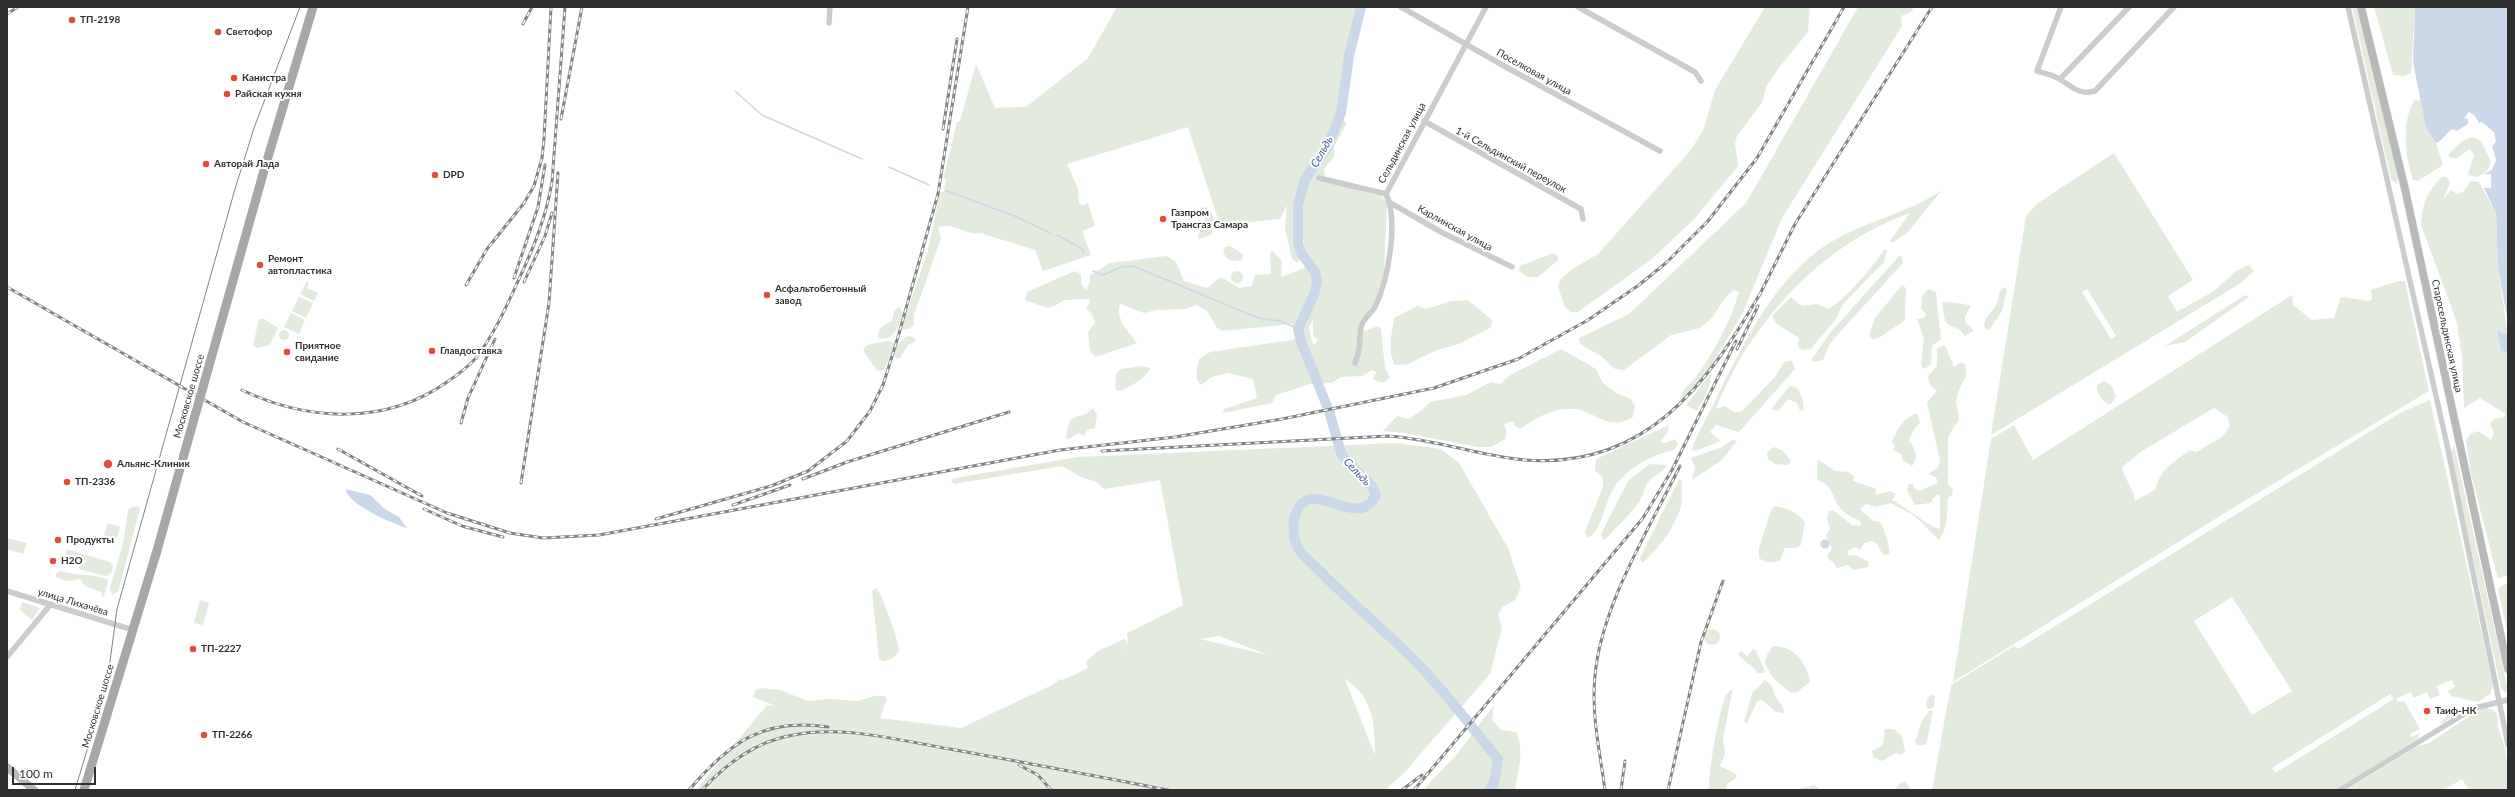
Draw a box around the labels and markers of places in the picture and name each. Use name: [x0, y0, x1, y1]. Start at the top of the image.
place label: ТП-2198: [80, 14, 120, 26]
marker: ТП-2198: [67, 15, 77, 25]
place label: Светофор: [226, 26, 272, 38]
marker: Светофор: [213, 27, 223, 37]
place label: Канистра: [242, 72, 286, 84]
marker: Канистра: [229, 73, 239, 83]
place label: Райская кухня: [235, 88, 301, 100]
marker: Райская кухня: [222, 89, 232, 99]
place label: Авторай Лада: [214, 158, 279, 170]
marker: Авторай Лада: [201, 159, 211, 169]
place label: DPD: [443, 169, 464, 181]
marker: DPD: [430, 170, 440, 180]
place label: Газпром Трансгаз Самара: [1171, 207, 1248, 230]
marker: Газпром Трансгаз Самара: [1158, 214, 1168, 224]
place label: Ремонт автопластика: [268, 253, 332, 276]
marker: Ремонт автопластика: [255, 260, 265, 270]
place label: Асфальтобетонный завод: [775, 283, 866, 306]
marker: Асфальтобетонный завод: [762, 290, 772, 300]
place label: Приятное свидание: [295, 340, 341, 364]
place label: Главдоставка: [440, 345, 502, 357]
marker: Главдоставка: [427, 346, 437, 356]
marker: Приятное свидание: [282, 347, 292, 357]
marker: Альянс-Клиник: [102, 458, 114, 470]
place label: Альянс-Клиник: [117, 458, 190, 470]
place label: ТП-2336: [75, 476, 115, 488]
marker: ТП-2336: [62, 477, 72, 487]
place label: Продукты: [66, 534, 114, 546]
marker: Продукты: [53, 535, 63, 545]
place label: H2O: [61, 555, 83, 567]
marker: H2O: [48, 556, 58, 566]
place label: ТП-2227: [201, 643, 241, 655]
marker: ТП-2227: [188, 644, 198, 654]
place label: Таиф-НК: [2435, 705, 2477, 717]
marker: Таиф-НК: [2422, 706, 2432, 716]
place label: ТП-2266: [212, 729, 252, 741]
marker: ТП-2266: [199, 730, 209, 740]

